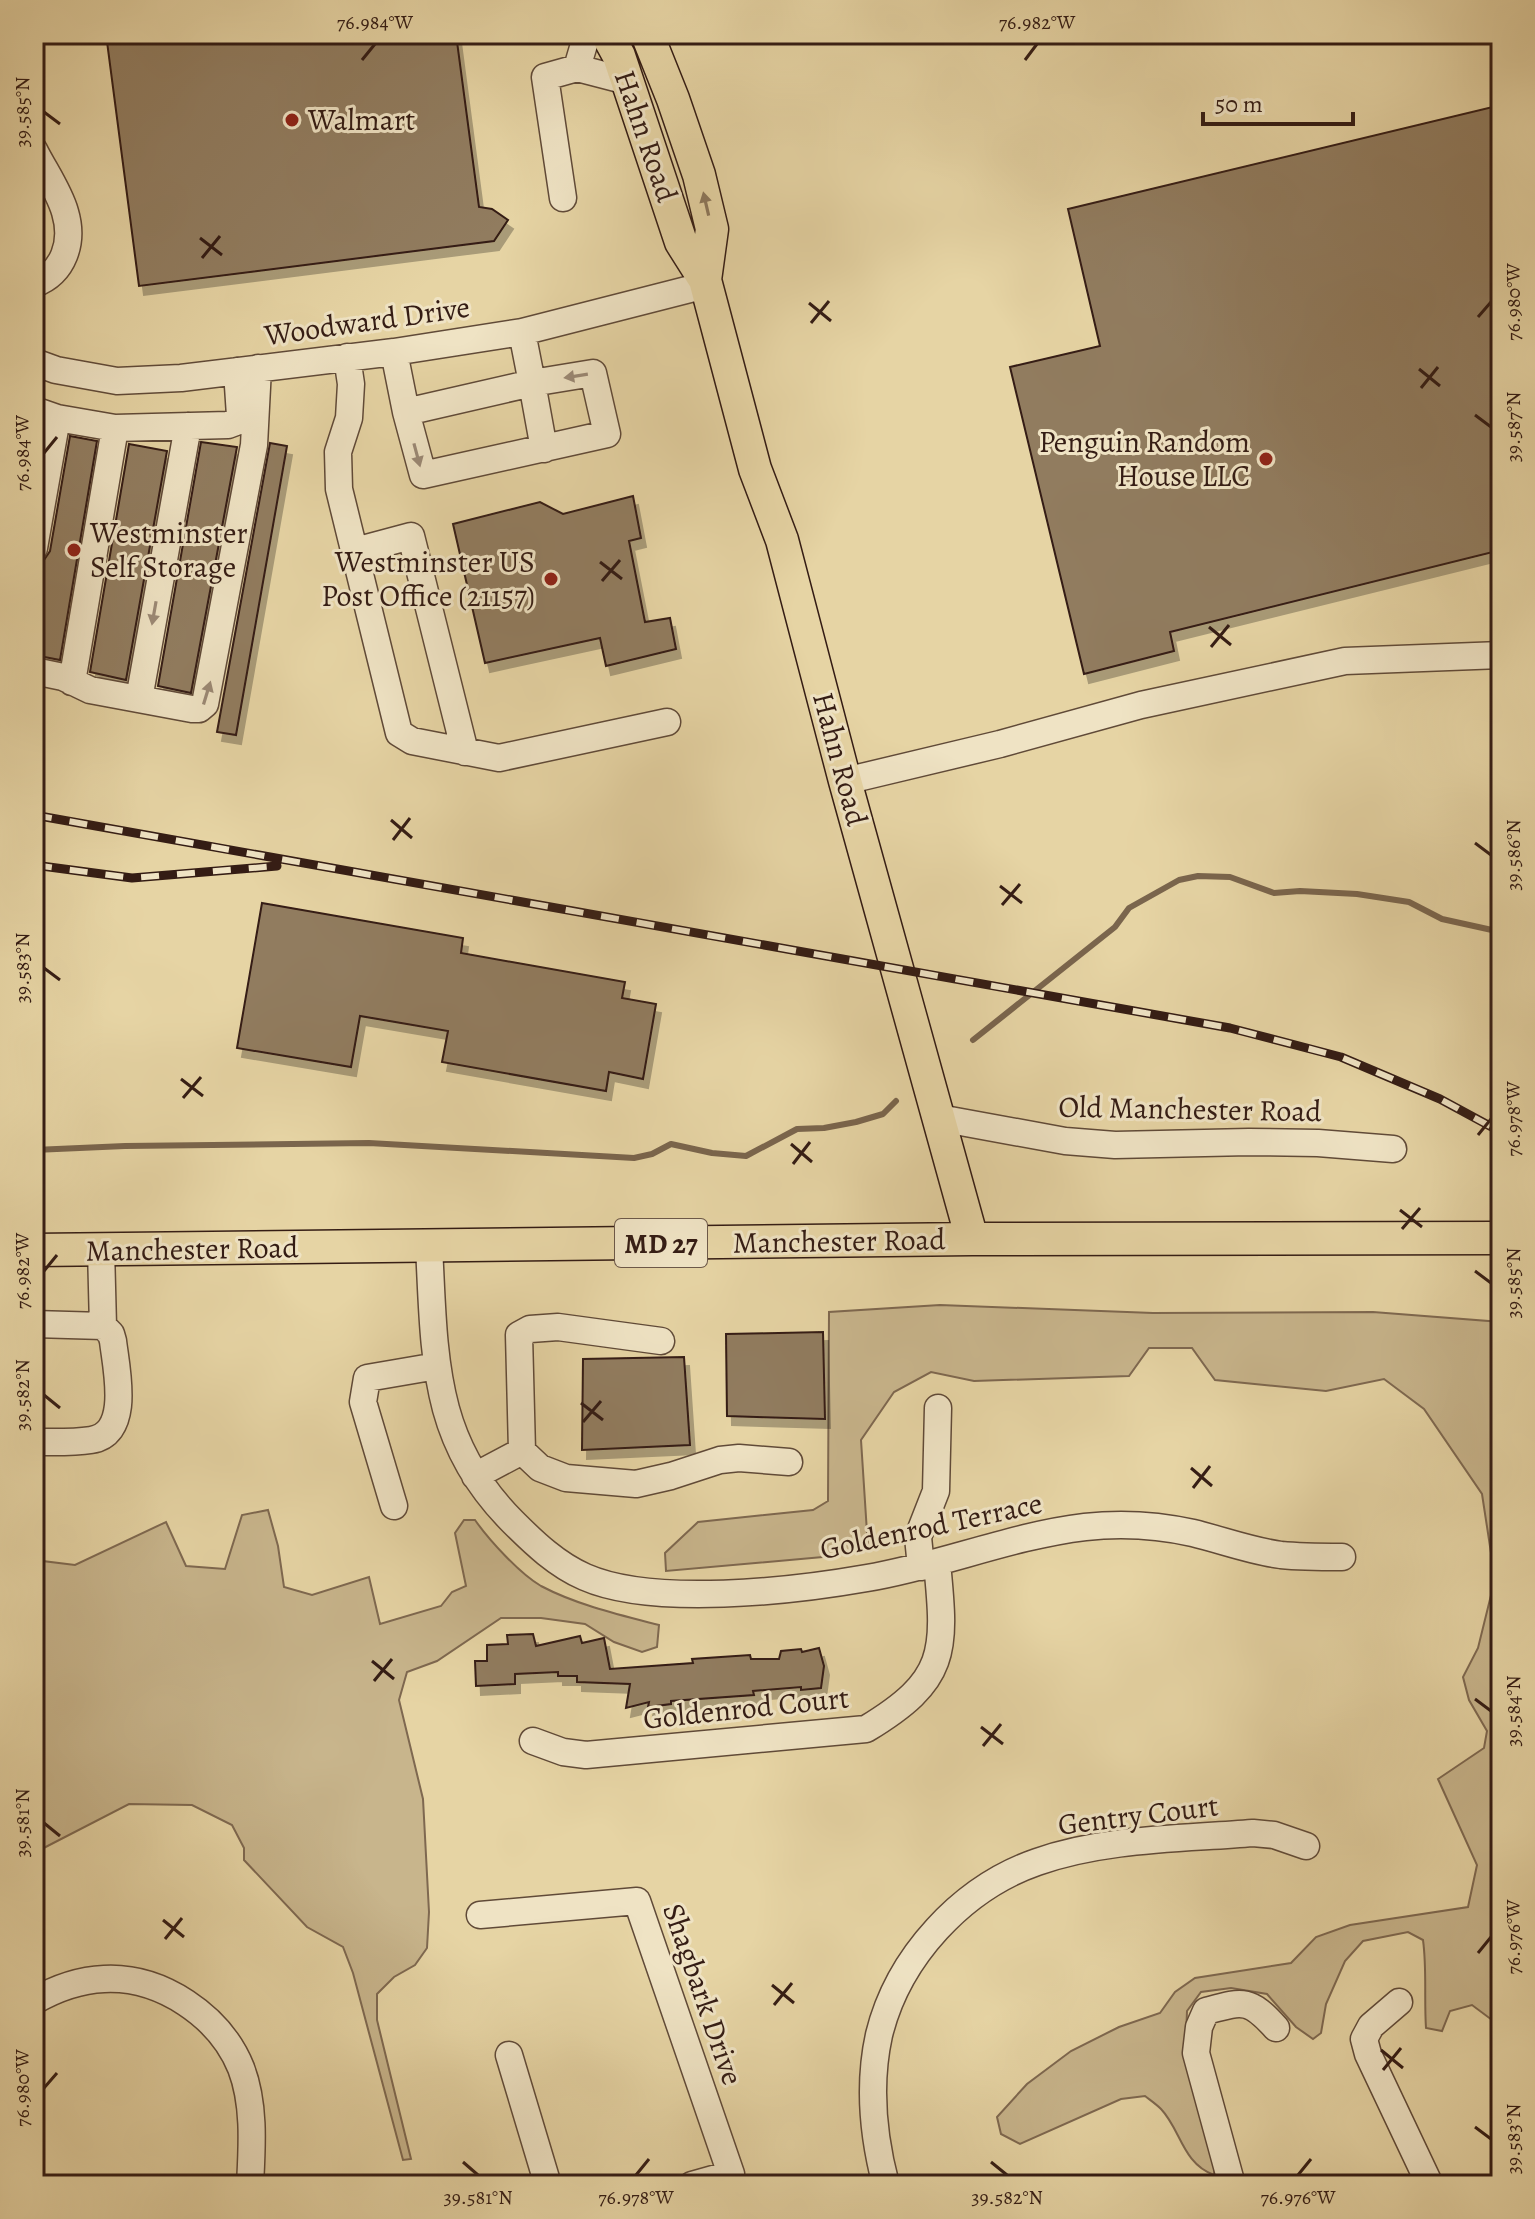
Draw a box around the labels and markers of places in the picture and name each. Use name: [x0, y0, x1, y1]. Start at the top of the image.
place label: Walmart: [307, 100, 415, 140]
marker: Walmart: [283, 111, 301, 129]
place label: Penguin Random House LLC: [1039, 422, 1250, 496]
marker: Penguin Random House LLC: [1257, 450, 1275, 468]
place label: Westminster Self Storage: [89, 513, 248, 587]
marker: Westminster Self Storage: [65, 541, 83, 559]
place label: Westminster US Post Office (21157): [321, 542, 535, 616]
marker: Westminster US Post Office (21157): [542, 570, 560, 588]

